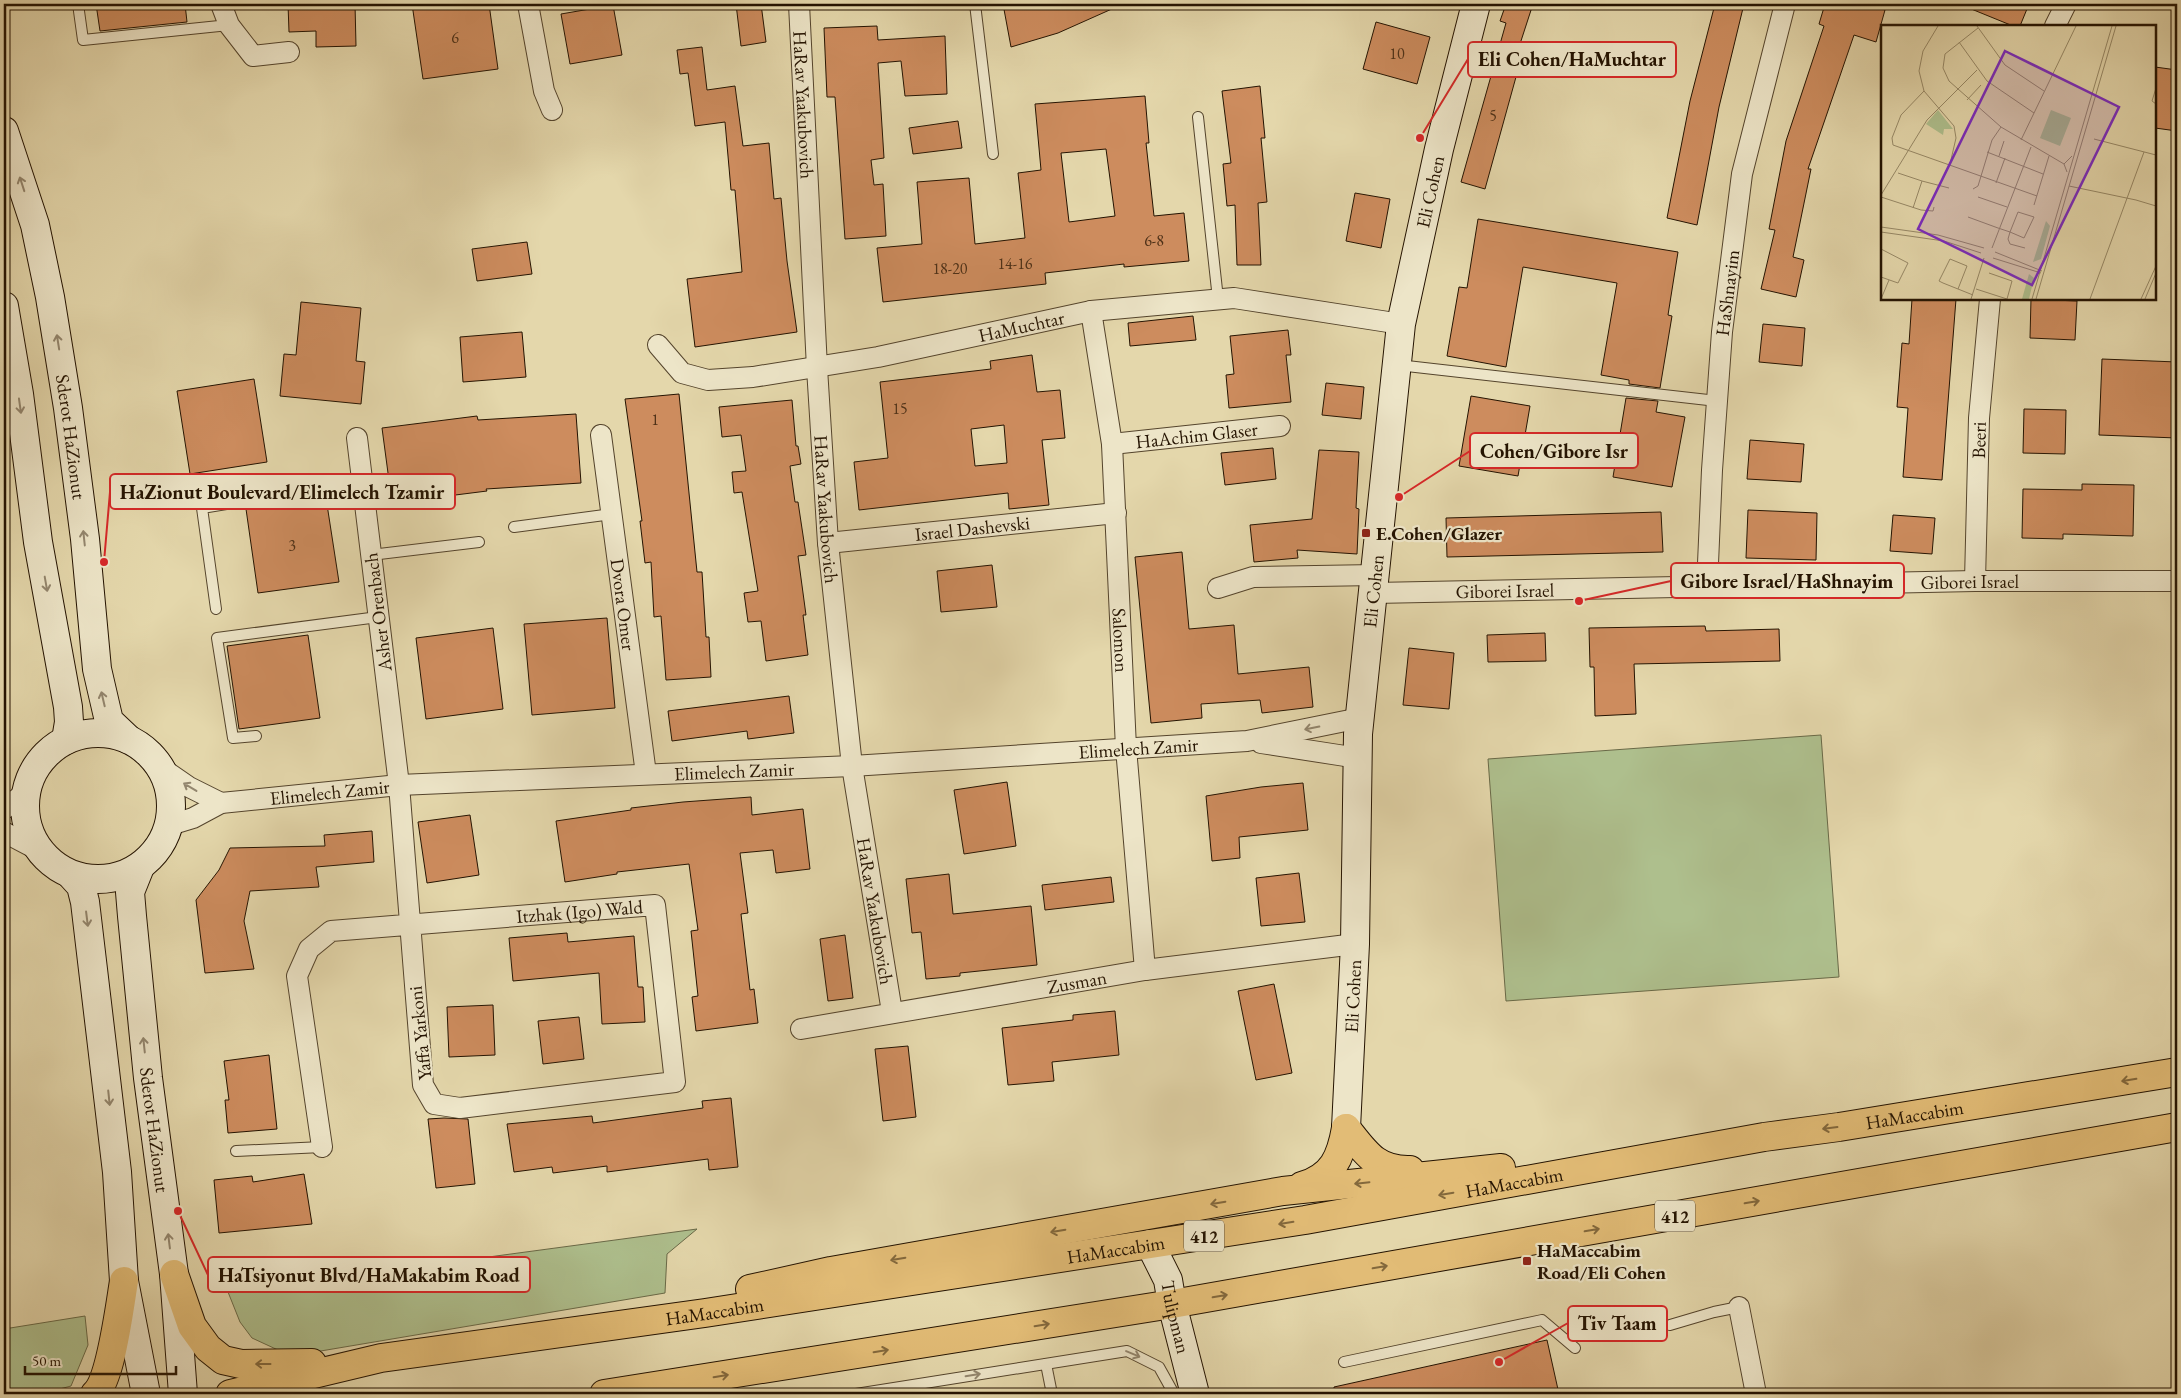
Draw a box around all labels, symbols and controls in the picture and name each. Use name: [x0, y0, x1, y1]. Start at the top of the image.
inset map: [1881, 25, 2156, 300]
house number: 6: [451, 27, 459, 48]
street label: HaRav Yaakubovich: [788, 30, 820, 180]
callout: Eli Cohen/HaMuchtar: [1468, 42, 1676, 77]
house number: 10: [1389, 43, 1405, 64]
text: Eli Cohen/HaMuchtar: [1478, 46, 1667, 72]
house number: 5: [1489, 105, 1497, 126]
street label: Eli Cohen: [1410, 153, 1450, 230]
one-way arrow: [16, 176, 26, 192]
house number: 6-8: [1144, 230, 1164, 251]
street label: HaShnayim: [1709, 248, 1745, 337]
house number: 14-16: [997, 253, 1033, 274]
house number: 18-20: [932, 258, 968, 279]
street label: HaMuchtar: [976, 304, 1067, 348]
one-way arrow: [52, 334, 62, 350]
street label: Sderot HaZionut: [50, 372, 92, 501]
one-way arrow: [16, 397, 26, 413]
house number: 15: [892, 398, 908, 419]
house number: 1: [651, 409, 659, 430]
street label: HaAchim Glaser: [1134, 416, 1260, 454]
street label: Beeri: [1966, 421, 1991, 459]
callout: Cohen/Gibore Isr: [1470, 433, 1638, 468]
street label: HaRav Yaakubovich: [809, 434, 845, 585]
text: Cohen/Gibore Isr: [1480, 438, 1629, 464]
callout: HaZionut Boulevard/Elimelech Tzamir: [110, 474, 455, 509]
text: HaZionut Boulevard/Elimelech Tzamir: [120, 479, 445, 505]
street label: Israel Dashevski: [913, 510, 1031, 546]
place label: E.Cohen/Glazer: [1376, 521, 1502, 546]
marker: E.Cohen/Glazer: [1360, 527, 1372, 539]
one-way arrow: [79, 530, 89, 546]
house number: 3: [288, 535, 296, 556]
street label: Asher Orenbach: [358, 551, 398, 674]
street label: Eli Cohen: [1357, 553, 1389, 629]
street label: Dvora Omer: [605, 557, 642, 653]
callout: Gibore Israel/HaShnayim: [1671, 563, 1904, 598]
text: Gibore Israel/HaShnayim: [1680, 568, 1894, 594]
street label: Giborei Israel: [1920, 568, 2020, 595]
one-way arrow: [41, 576, 51, 592]
street label: Giborei Israel: [1455, 577, 1555, 604]
street label: Salomon: [1107, 607, 1135, 673]
one-way arrow: [98, 691, 107, 707]
one-way arrow: [1304, 723, 1320, 733]
street label: Elimelech Zamir: [1078, 732, 1200, 764]
street label: Elimelech Zamir: [673, 756, 795, 786]
street label: Elimelech Zamir: [269, 773, 391, 810]
one-way arrow: [183, 781, 197, 791]
street label: HaRav Yaakubovich: [851, 836, 900, 987]
street label: Itzhak (Igo) Wald: [515, 893, 644, 929]
one-way arrow: [82, 911, 92, 927]
street label: Eli Cohen: [1338, 959, 1367, 1034]
street label: Zusman: [1045, 964, 1109, 999]
street label: Yaffa Yarkoni: [403, 984, 437, 1081]
one-way arrow: [140, 1038, 149, 1054]
street label: Sderot HaZionut: [135, 1066, 176, 1194]
one-way arrow: [2121, 1075, 2137, 1085]
one-way arrow: [104, 1090, 114, 1106]
street label: HaMaccabim: [1864, 1094, 1965, 1135]
one-way arrow: [1823, 1123, 1839, 1133]
street label: HaMaccabim: [1463, 1161, 1565, 1203]
one-way arrow: [1354, 1178, 1370, 1188]
one-way arrow: [1439, 1190, 1455, 1200]
one-way arrow: [1744, 1196, 1760, 1206]
one-way arrow: [1210, 1198, 1226, 1208]
road number: 412: [1655, 1200, 1695, 1232]
one-way arrow: [1279, 1218, 1295, 1228]
road number: 412: [1184, 1220, 1224, 1252]
one-way arrow: [1584, 1225, 1600, 1235]
one-way arrow: [1050, 1226, 1066, 1236]
street label: HaMaccabim: [1065, 1229, 1167, 1269]
one-way arrow: [164, 1234, 174, 1250]
place label: HaMaccabim Road/Eli Cohen: [1537, 1238, 1666, 1285]
one-way arrow: [890, 1255, 906, 1265]
marker: HaMaccabim Road/Eli Cohen: [1521, 1255, 1533, 1267]
callout: HaTsiyonut Blvd/HaMakabim Road: [208, 1257, 530, 1292]
text: HaTsiyonut Blvd/HaMakabim Road: [218, 1262, 520, 1288]
one-way arrow: [1372, 1262, 1388, 1272]
street label: Tulipman: [1156, 1279, 1197, 1356]
one-way arrow: [1212, 1290, 1228, 1300]
street label: HaMaccabim: [664, 1292, 766, 1331]
callout: Tiv Taam: [1568, 1306, 1667, 1341]
text: Tiv Taam: [1577, 1310, 1657, 1336]
one-way arrow: [1033, 1319, 1049, 1329]
scale bar: [25, 1343, 176, 1375]
one-way arrow: [873, 1345, 889, 1355]
one-way arrow: [1125, 1350, 1140, 1360]
text: 50 m: [32, 1351, 61, 1370]
one-way arrow: [255, 1359, 271, 1369]
one-way arrow: [712, 1370, 728, 1380]
one-way arrow: [965, 1370, 981, 1380]

